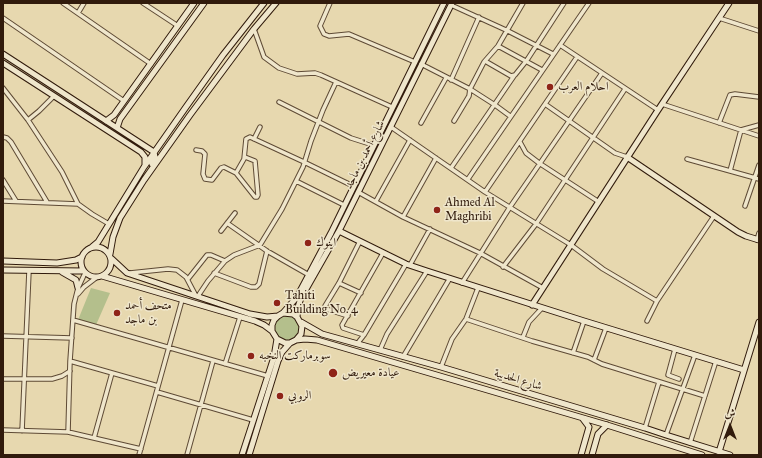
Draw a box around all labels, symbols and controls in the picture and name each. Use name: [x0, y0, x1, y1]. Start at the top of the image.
place label: احلام العرب: [558, 80, 608, 94]
marker: احلام العرب: [545, 82, 555, 92]
street label: شارع أحمد بن ماجد: [342, 118, 388, 192]
place label: Ahmed Al Maghribi: [445, 196, 495, 224]
marker: Ahmed Al Maghribi: [432, 205, 442, 215]
place label: اينوك: [316, 236, 336, 250]
marker: اينوك: [303, 238, 313, 248]
place label: Tahiti Building No. 4: [285, 289, 358, 317]
marker: Tahiti Building No. 4: [272, 298, 282, 308]
place label: متحف أحمد بن ماجد: [125, 299, 172, 327]
marker: متحف أحمد بن ماجد: [112, 308, 122, 318]
place label: سوبرماركت النخبه: [259, 349, 331, 363]
marker: سوبرماركت النخبه: [246, 351, 256, 361]
place label: عيادة معيريض: [342, 366, 399, 380]
street label: شارع الحديبة: [492, 366, 544, 394]
marker: عيادة معيريض: [327, 367, 339, 379]
place label: الروبي: [288, 389, 311, 403]
marker: الروبي: [275, 391, 285, 401]
north arrow: [710, 406, 750, 446]
text: ش: [725, 407, 735, 420]

